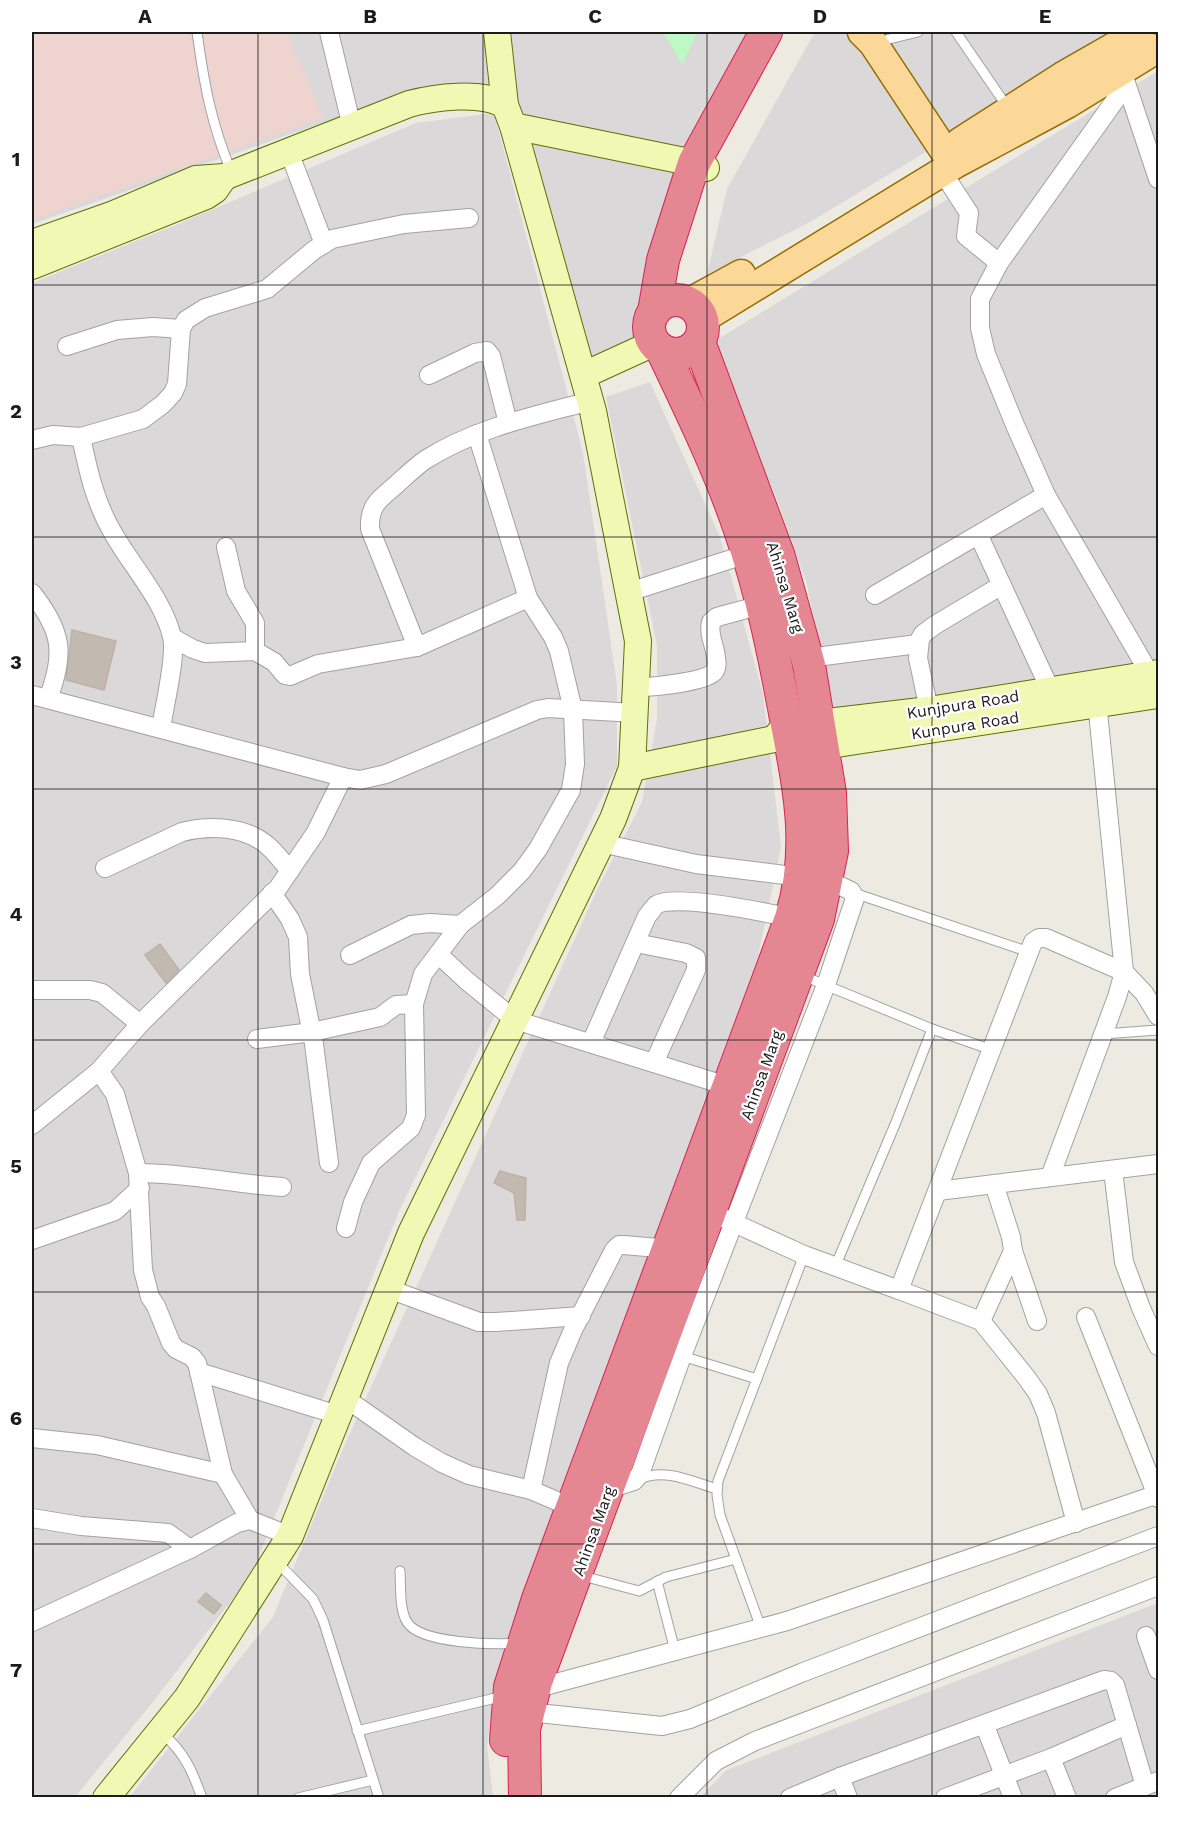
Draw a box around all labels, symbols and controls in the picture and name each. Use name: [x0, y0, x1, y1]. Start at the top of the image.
text: A: [138, 4, 152, 28]
text: B: [363, 4, 377, 28]
text: C: [588, 4, 602, 28]
text: D: [813, 4, 827, 28]
text: E: [1039, 4, 1051, 28]
text: 1: [12, 147, 20, 171]
text: 2: [10, 399, 22, 423]
street label: Ahinsa Marg: [763, 539, 809, 636]
text: 3: [10, 650, 22, 674]
street label: Kunjpura Road: [906, 686, 1021, 723]
street label: Kunpura Road: [910, 708, 1021, 743]
text: 4: [10, 902, 23, 926]
street label: Ahinsa Marg: [736, 1027, 787, 1123]
text: 5: [10, 1154, 22, 1178]
text: 6: [10, 1406, 22, 1430]
street label: Ahinsa Marg: [568, 1483, 619, 1579]
text: 7: [10, 1658, 22, 1682]

